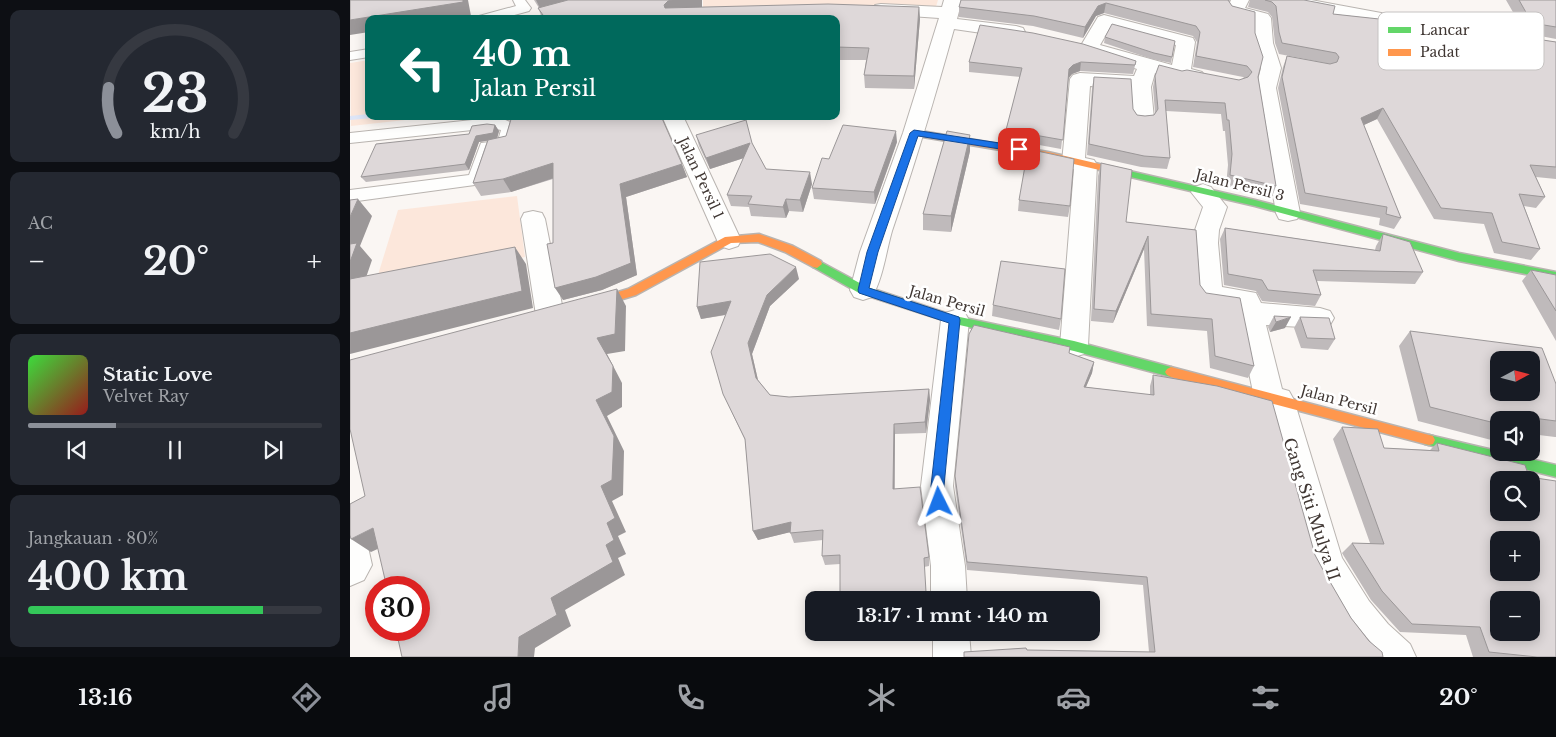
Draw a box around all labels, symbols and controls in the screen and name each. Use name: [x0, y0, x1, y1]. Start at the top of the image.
legend: [1378, 12, 1544, 70]
text: Lancar: [1420, 21, 1470, 39]
text: 40 m: [473, 32, 571, 75]
icon: left: [390, 35, 455, 100]
text: Padat: [1420, 43, 1460, 61]
text: 23: [142, 62, 208, 126]
text: Jalan Persil: [473, 75, 596, 102]
text: km/h: [150, 121, 200, 143]
pin: [998, 128, 1040, 170]
street label: Jalan Persil 1: [673, 132, 728, 222]
icon: arrive: [1005, 135, 1033, 163]
street label: Jalan Persil 3: [1192, 165, 1286, 205]
text: AC: [28, 213, 53, 233]
text: 20°: [143, 238, 209, 285]
text: −: [28, 244, 46, 279]
text: +: [307, 244, 322, 279]
street label: Jalan Persil: [905, 281, 988, 321]
north arrow: [1490, 351, 1540, 401]
map controls: [1490, 351, 1540, 641]
text: Static Love: [103, 363, 213, 386]
street label: Jalan Persil: [1297, 381, 1380, 419]
text: Velvet Ray: [103, 386, 189, 406]
button: sound: [1490, 411, 1540, 461]
street label: Gang Siti Mulya II: [1279, 435, 1345, 583]
icon: previous: [63, 436, 91, 464]
icon: pause: [161, 436, 189, 464]
icon: next: [259, 436, 287, 464]
button: search: [1490, 471, 1540, 521]
position arrow: [912, 475, 964, 527]
text: Jangkauan · 80%: [28, 528, 158, 548]
button: +: [1490, 531, 1540, 581]
text: 400 km: [28, 553, 188, 600]
speed limit sign: 30: [365, 576, 430, 641]
button: −: [1490, 591, 1540, 641]
text: 13:17 · 1 mnt · 140 m: [857, 604, 1048, 627]
icon: directions: [289, 680, 324, 715]
icon: music: [481, 680, 516, 715]
icon: phone: [673, 680, 708, 715]
icon: climate: [864, 680, 899, 715]
icon: car: [1056, 680, 1091, 715]
icon: filters: [1248, 680, 1283, 715]
text: 13:16: [78, 684, 133, 711]
text: 20°: [1439, 684, 1478, 711]

